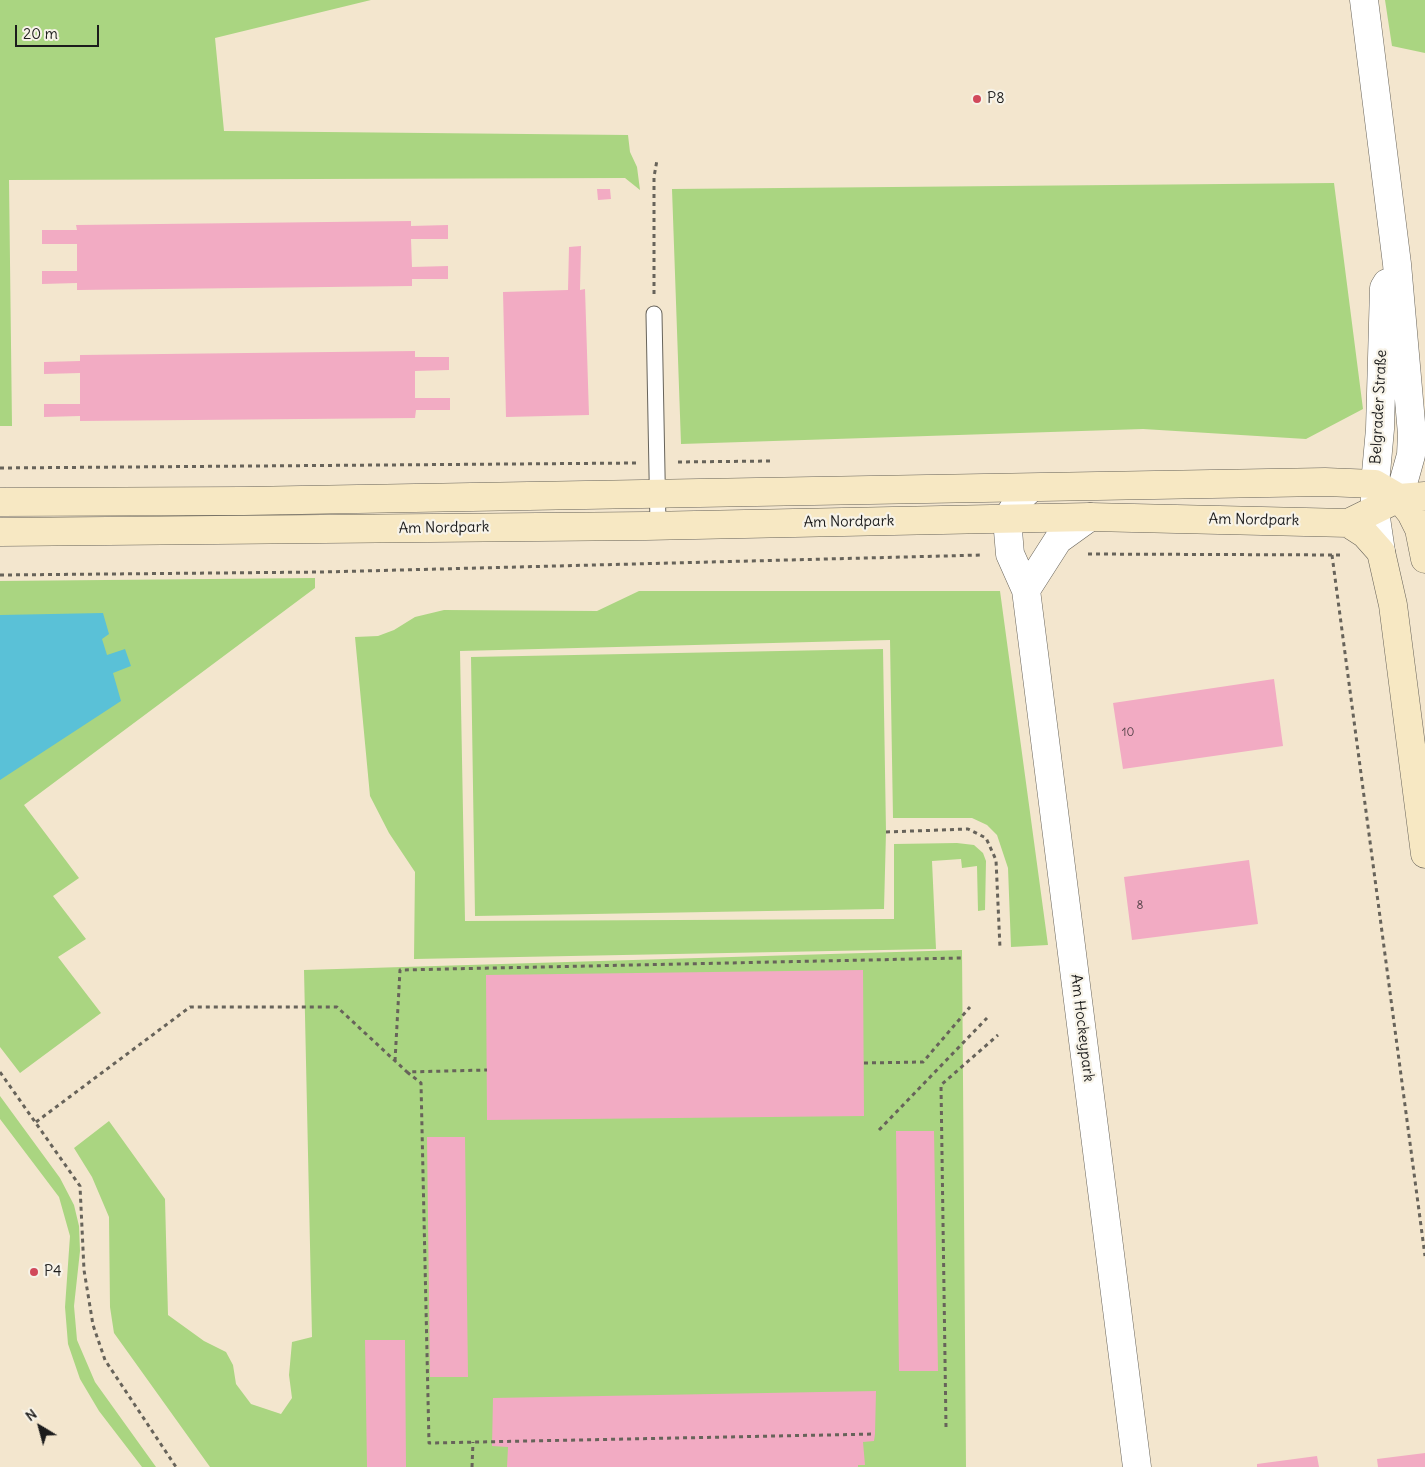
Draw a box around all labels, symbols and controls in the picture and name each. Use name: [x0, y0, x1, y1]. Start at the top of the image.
scale bar: [18, 15, 101, 47]
text: 20 m: [23, 24, 58, 43]
place label: P8: [987, 90, 1005, 108]
marker: P8: [971, 93, 983, 105]
street label: Belgrader Straße: [1367, 349, 1391, 465]
street label: Am Nordpark: [1209, 510, 1299, 530]
street label: Am Nordpark: [804, 512, 894, 532]
street label: Am Nordpark: [399, 518, 489, 538]
house number: 10: [1122, 726, 1134, 740]
house number: 8: [1137, 899, 1143, 913]
street label: Am Hockeypark: [1066, 973, 1098, 1083]
place label: P4: [44, 1263, 62, 1281]
marker: P4: [28, 1266, 40, 1278]
north arrow: [15, 1402, 65, 1452]
text: N: [22, 1405, 40, 1425]

